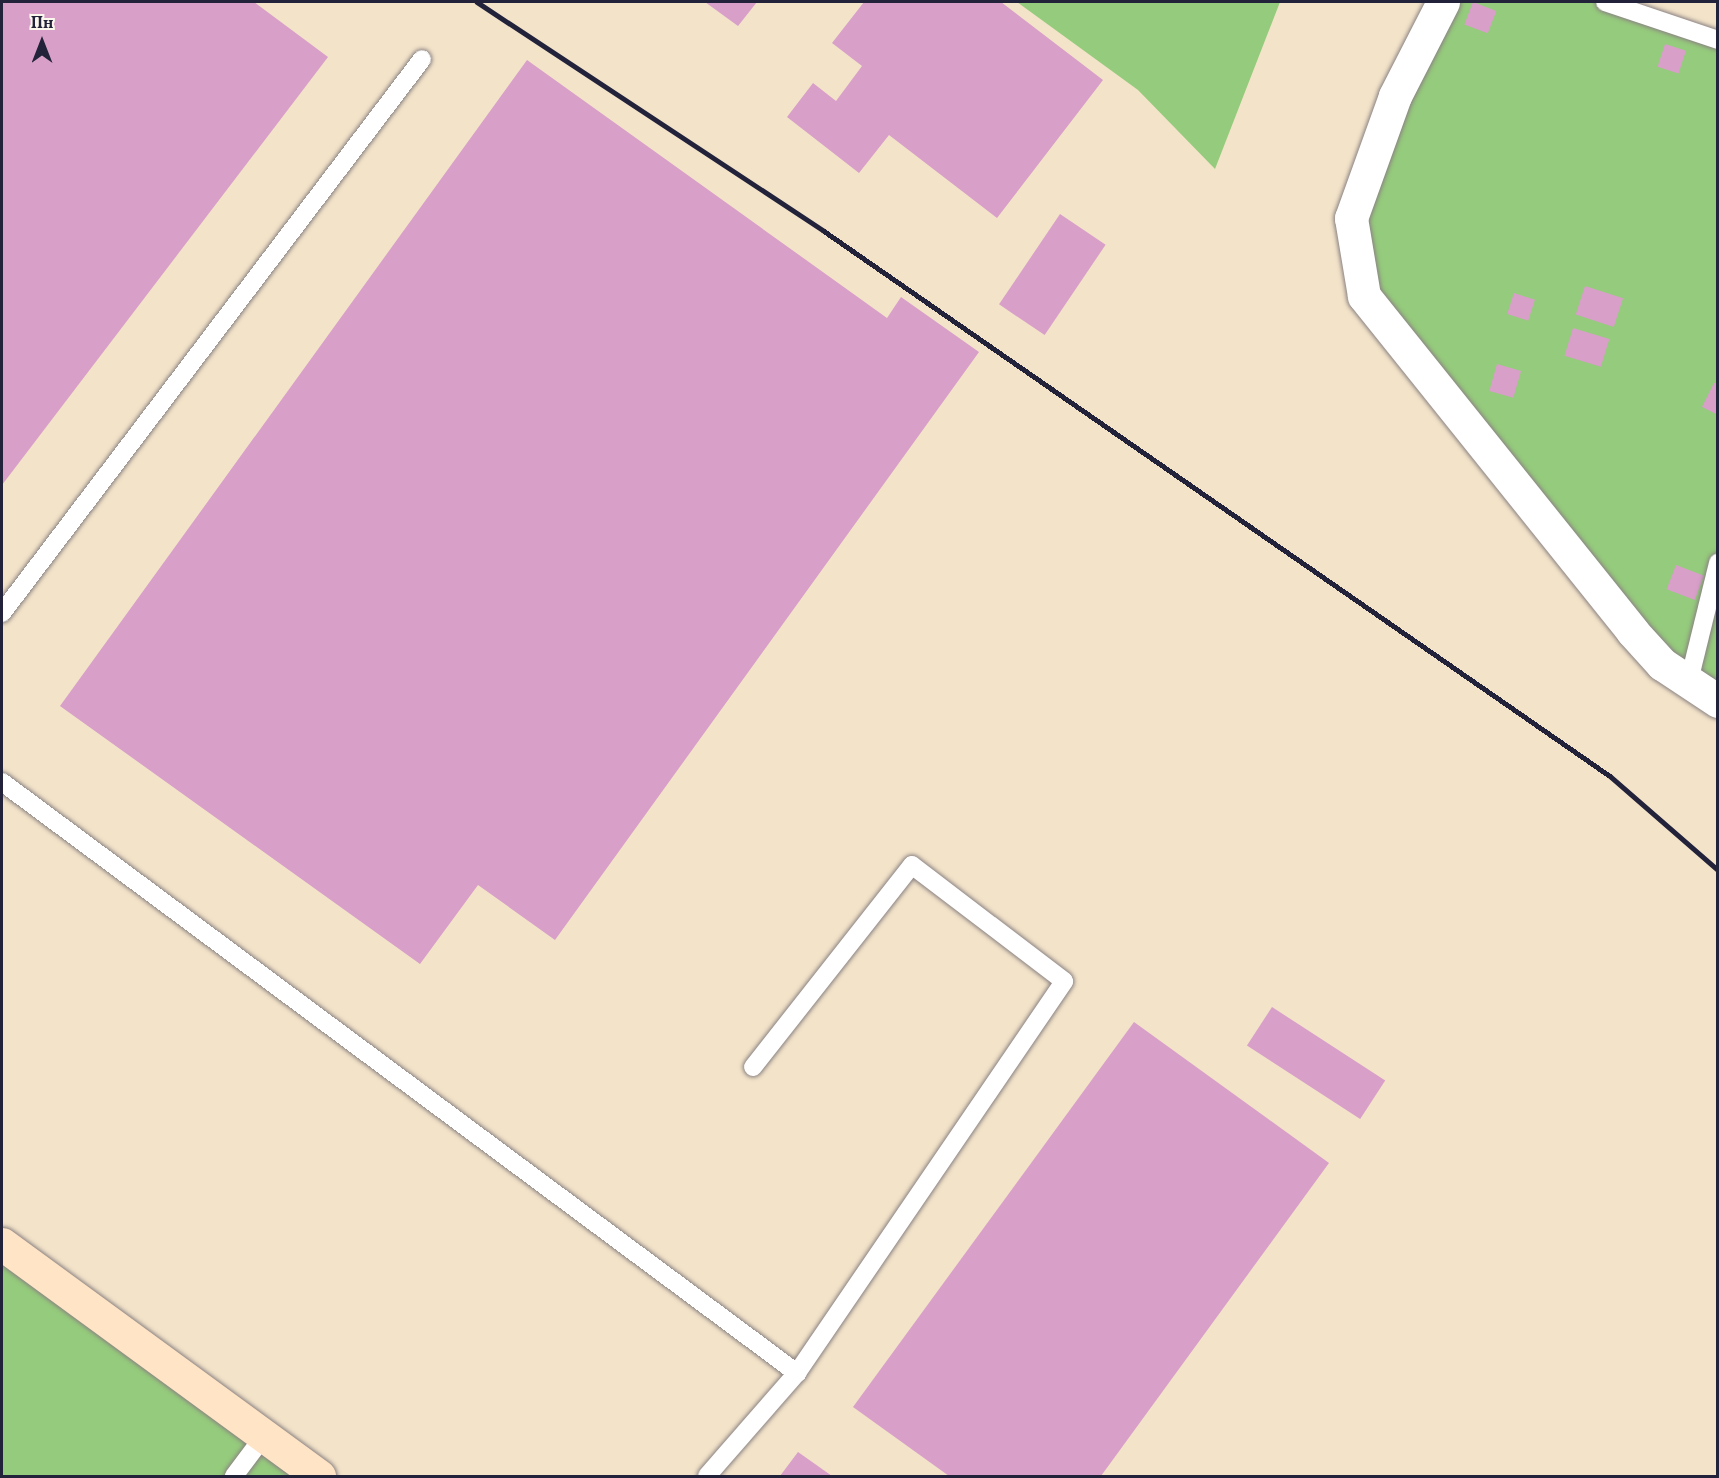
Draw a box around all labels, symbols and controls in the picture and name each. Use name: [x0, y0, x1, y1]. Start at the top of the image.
north arrow: [12, 12, 72, 72]
text: Пн: [31, 13, 53, 35]

